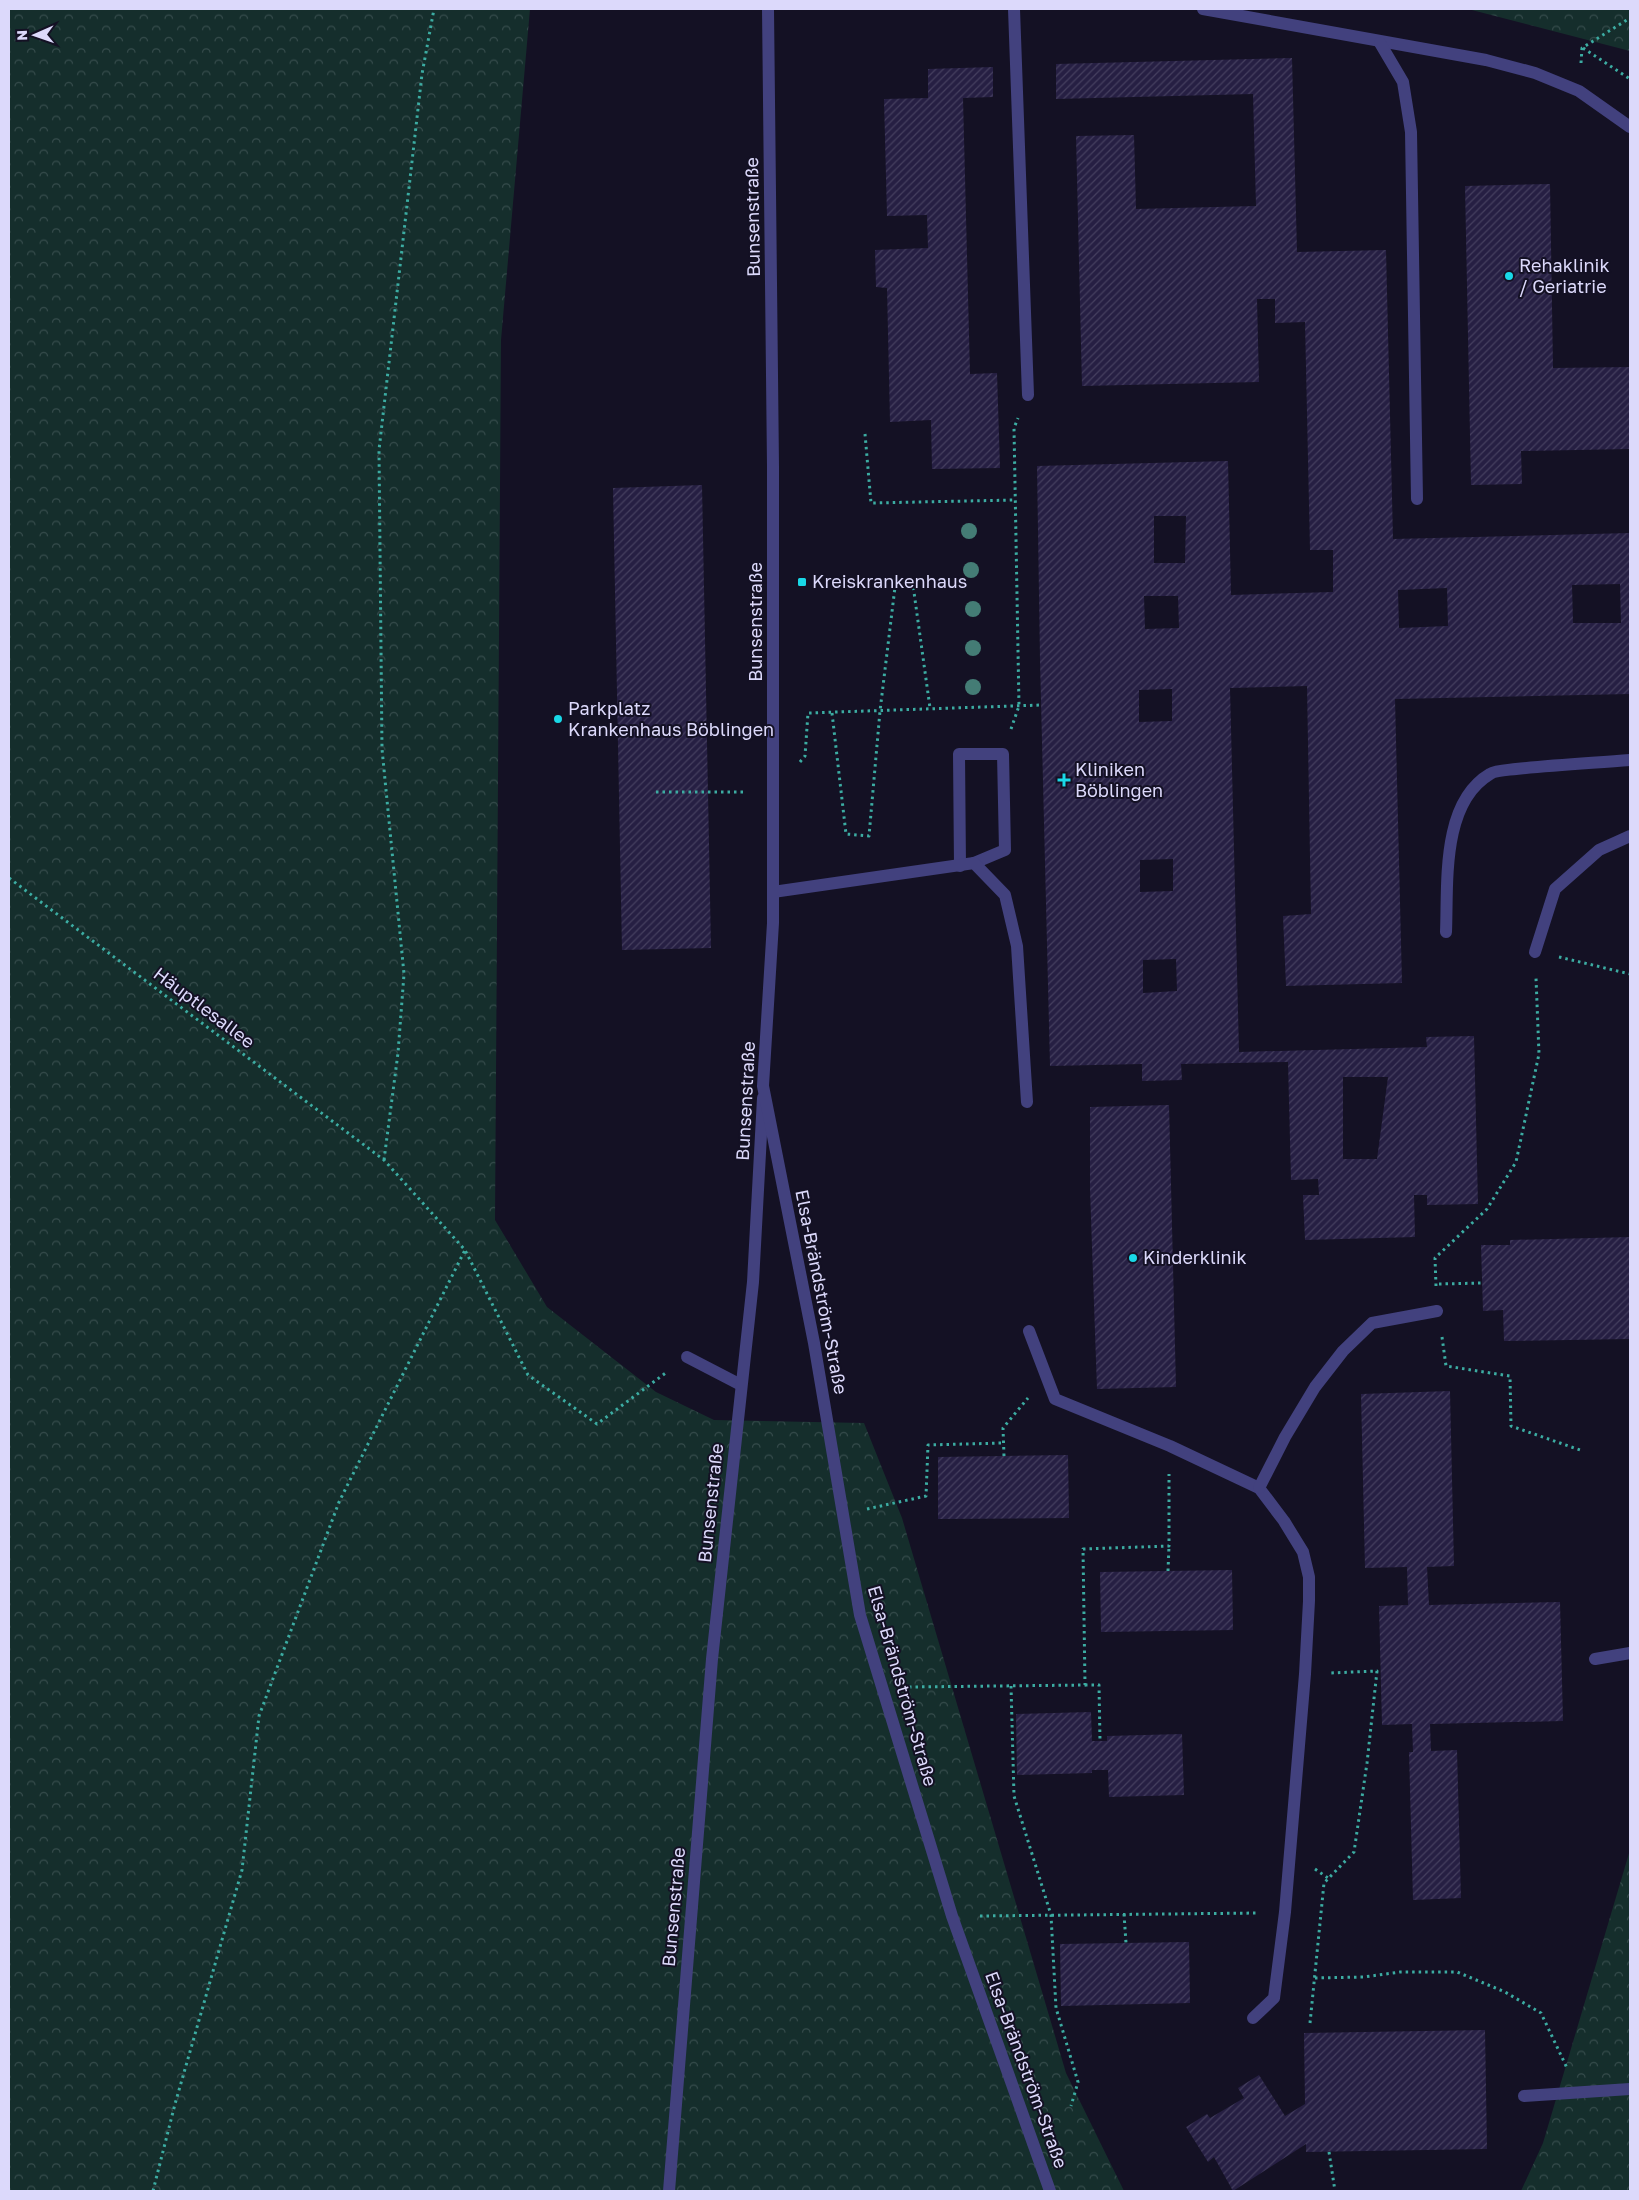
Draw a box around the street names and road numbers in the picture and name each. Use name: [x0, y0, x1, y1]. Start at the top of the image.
street label: Bunsenstraße: [740, 157, 764, 277]
street label: Bunsenstraße: [744, 562, 766, 682]
street label: Häuptlesallee: [150, 962, 260, 1052]
street label: Bunsenstraße: [731, 1041, 759, 1161]
street label: Elsa-Brändström-Straße: [791, 1188, 853, 1396]
street label: Bunsenstraße: [693, 1442, 727, 1564]
street label: Elsa-Brändström-Straße: [864, 1583, 942, 1789]
street label: Bunsenstraße: [657, 1846, 689, 1967]
street label: Elsa-Brändström-Straße: [981, 1968, 1073, 2171]

